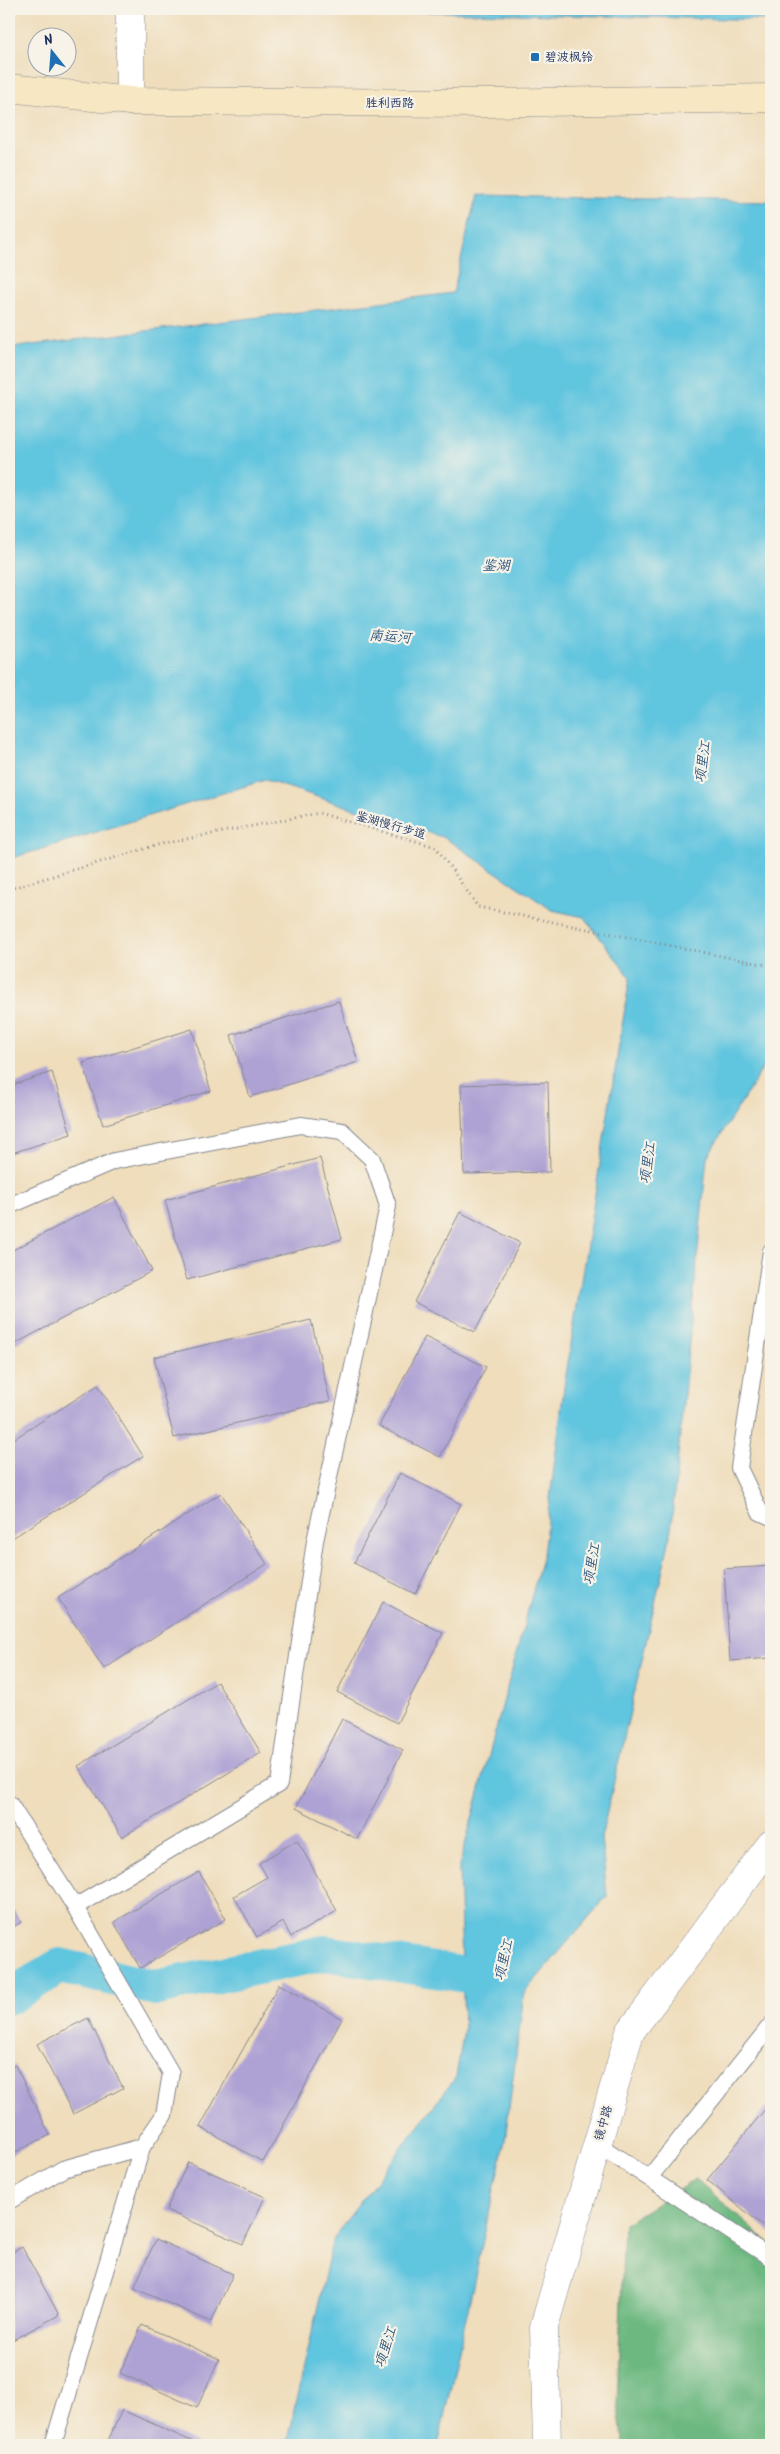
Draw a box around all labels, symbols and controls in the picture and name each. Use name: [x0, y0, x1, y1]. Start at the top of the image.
north arrow: [28, 28, 78, 78]
text: N: [41, 29, 56, 52]
place label: 碧波枫铃: [545, 48, 593, 67]
marker: 碧波枫铃: [529, 51, 541, 63]
street label: 胜利西路: [365, 94, 414, 113]
water label: 鉴湖: [482, 555, 512, 577]
water label: 南运河: [368, 625, 414, 650]
water label: 项里江: [689, 739, 717, 784]
street label: 鉴湖慢行步道: [354, 806, 428, 845]
water label: 项里江: [634, 1140, 662, 1185]
water label: 项里江: [578, 1541, 607, 1587]
water label: 项里江: [489, 1936, 520, 1983]
street label: 镜中路: [589, 2103, 618, 2143]
water label: 项里江: [369, 2323, 403, 2371]

